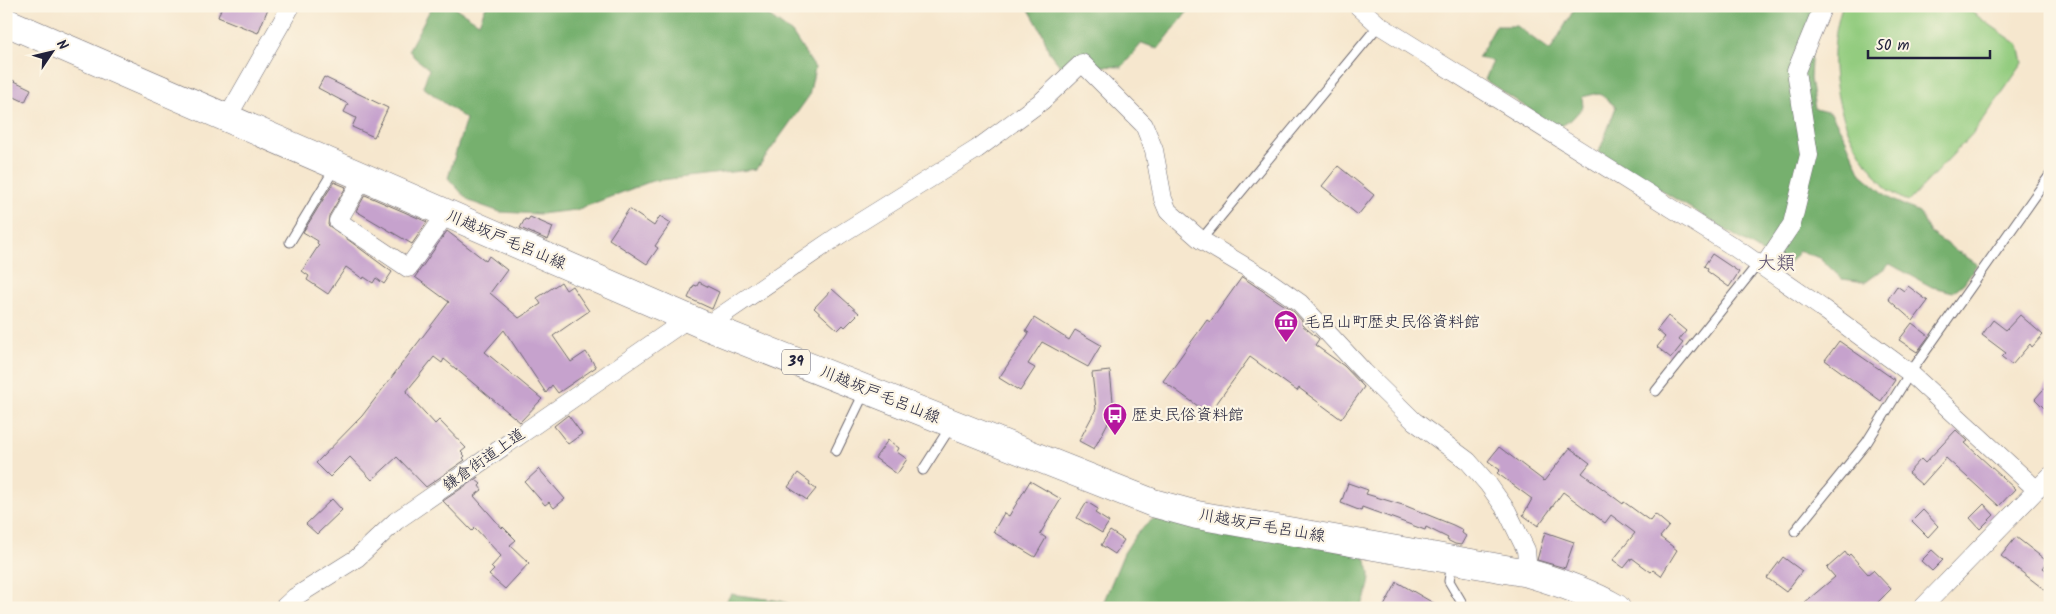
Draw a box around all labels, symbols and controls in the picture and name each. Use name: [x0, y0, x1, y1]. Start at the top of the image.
north arrow: [28, 28, 78, 78]
scale bar: [1868, 28, 1991, 60]
text: 50 m: [1876, 34, 1910, 58]
text: N: [50, 35, 73, 55]
street label: 川越坂戸毛呂山線: [442, 203, 570, 277]
district label: 大類: [1757, 249, 1795, 279]
museum icon: 毛呂山町歴史民俗資料館: [1273, 309, 1299, 343]
place label: 毛呂山町歴史民俗資料館: [1304, 310, 1480, 335]
road number: 39: [782, 350, 810, 374]
street label: 川越坂戸毛呂山線: [816, 359, 944, 431]
bus stop icon: 歴史民俗資料館: [1102, 402, 1128, 436]
place label: 歴史民俗資料館: [1132, 403, 1244, 428]
street label: 鎌倉街道上道: [438, 422, 530, 498]
street label: 川越坂戸毛呂山線: [1197, 503, 1327, 549]

